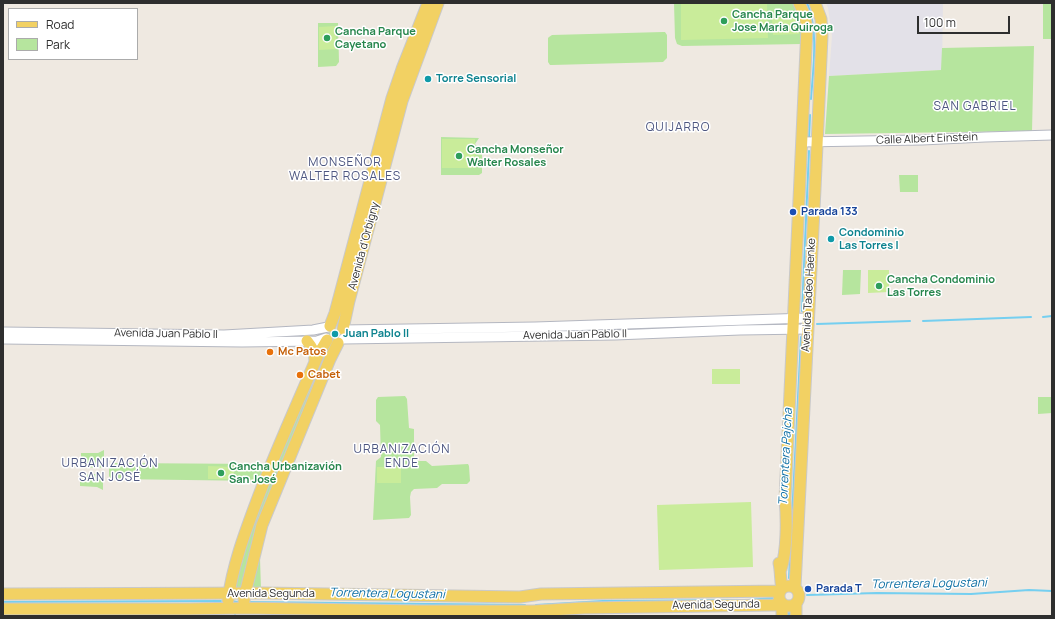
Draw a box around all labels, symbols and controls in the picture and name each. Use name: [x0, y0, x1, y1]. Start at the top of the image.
legend: [8, 8, 138, 60]
place label: Cancha Parque Jose Maria Quiroga: [732, 8, 833, 34]
scale bar: [919, 8, 1012, 34]
text: 100 m: [924, 14, 956, 31]
text: Road: [46, 16, 74, 33]
marker: Cancha Parque Jose Maria Quiroga: [719, 16, 729, 26]
place label: Cancha Parque Cayetano: [335, 25, 416, 51]
marker: Cancha Parque Cayetano: [322, 33, 332, 43]
text: Park: [46, 36, 70, 53]
place label: Torre Sensorial: [436, 72, 516, 86]
marker: Torre Sensorial: [423, 74, 433, 84]
district label: SAN GABRIEL: [933, 100, 1017, 114]
district label: QUIJARRO: [646, 121, 710, 135]
street label: Calle Albert Einstein: [876, 131, 978, 147]
place label: Cancha Monseñor Walter Rosales: [467, 143, 564, 169]
marker: Cancha Monseñor Walter Rosales: [454, 151, 464, 161]
district label: MONSEÑOR WALTER ROSALES: [289, 156, 401, 184]
street label: Avenida d'Orbigny: [346, 201, 382, 291]
place label: Parada 133: [801, 205, 858, 219]
marker: Parada 133: [788, 207, 798, 217]
place label: Condominio Las Torres I: [839, 226, 904, 252]
marker: Condominio Las Torres I: [826, 234, 836, 244]
street label: Avenida Tadeo Haenke: [799, 238, 819, 352]
place label: Cancha Condominio Las Torres: [887, 273, 995, 299]
marker: Cancha Condominio Las Torres: [874, 281, 884, 291]
street label: Avenida Juan Pablo II: [114, 326, 218, 342]
place label: Juan Pablo II: [343, 327, 409, 341]
street label: Avenida Juan Pablo II: [523, 327, 627, 343]
marker: Juan Pablo II: [330, 329, 340, 339]
place label: Mc Patos: [278, 345, 326, 359]
marker: Mc Patos: [265, 347, 275, 357]
place label: Cabet: [308, 368, 341, 382]
marker: Cabet: [295, 370, 305, 380]
water label: Torrentera Pajcha: [776, 408, 796, 506]
district label: URBANIZACIÓN ENDE: [354, 443, 450, 471]
district label: URBANIZACIÓN SAN JOSÉ: [62, 457, 158, 485]
place label: Cancha Urbanizavión San José: [229, 460, 342, 486]
marker: Cancha Urbanizavión San José: [216, 468, 226, 478]
water label: Torrentera Logustani: [871, 576, 987, 592]
place label: Parada T: [816, 582, 862, 596]
marker: Parada T: [803, 584, 813, 594]
water label: Torrentera Logustani: [329, 586, 445, 602]
street label: Avenida Segunda: [227, 587, 315, 601]
street label: Avenida Segunda: [672, 598, 760, 612]

